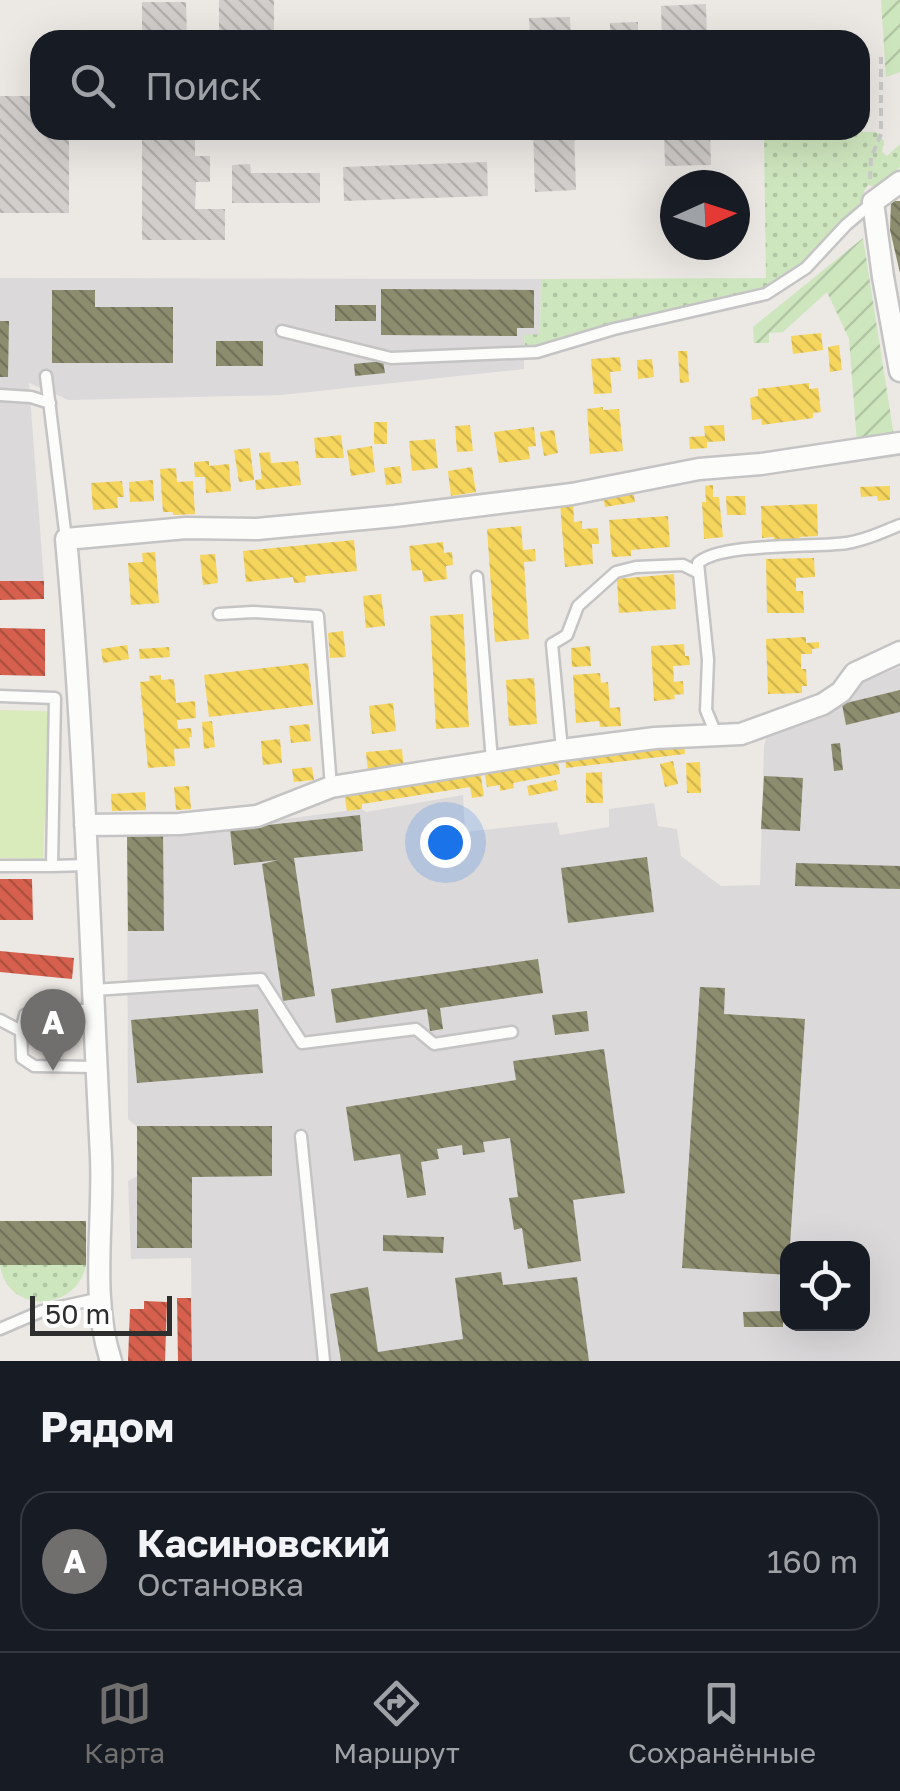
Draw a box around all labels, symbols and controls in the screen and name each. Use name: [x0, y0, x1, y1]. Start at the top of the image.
search box: [30, 30, 870, 140]
icon: search: [65, 58, 120, 113]
text: Поиск: [145, 63, 262, 108]
north arrow: [660, 170, 750, 260]
your location: [420, 817, 471, 868]
pin: A: [20, 988, 86, 1071]
map controls: [780, 1241, 870, 1331]
button: locate: [780, 1241, 870, 1331]
scale bar: [30, 1291, 172, 1336]
text: 50 m: [45, 1297, 110, 1330]
text: Рядом: [40, 1401, 174, 1451]
text: Касиновский: [137, 1520, 390, 1565]
text: A: [63, 1542, 86, 1580]
text: 160 m: [767, 1542, 858, 1580]
text: Остановка: [137, 1565, 304, 1603]
tab: Карта: [84, 1676, 165, 1769]
tab: Маршрут: [333, 1676, 460, 1769]
tab: Сохранённые: [628, 1676, 816, 1769]

